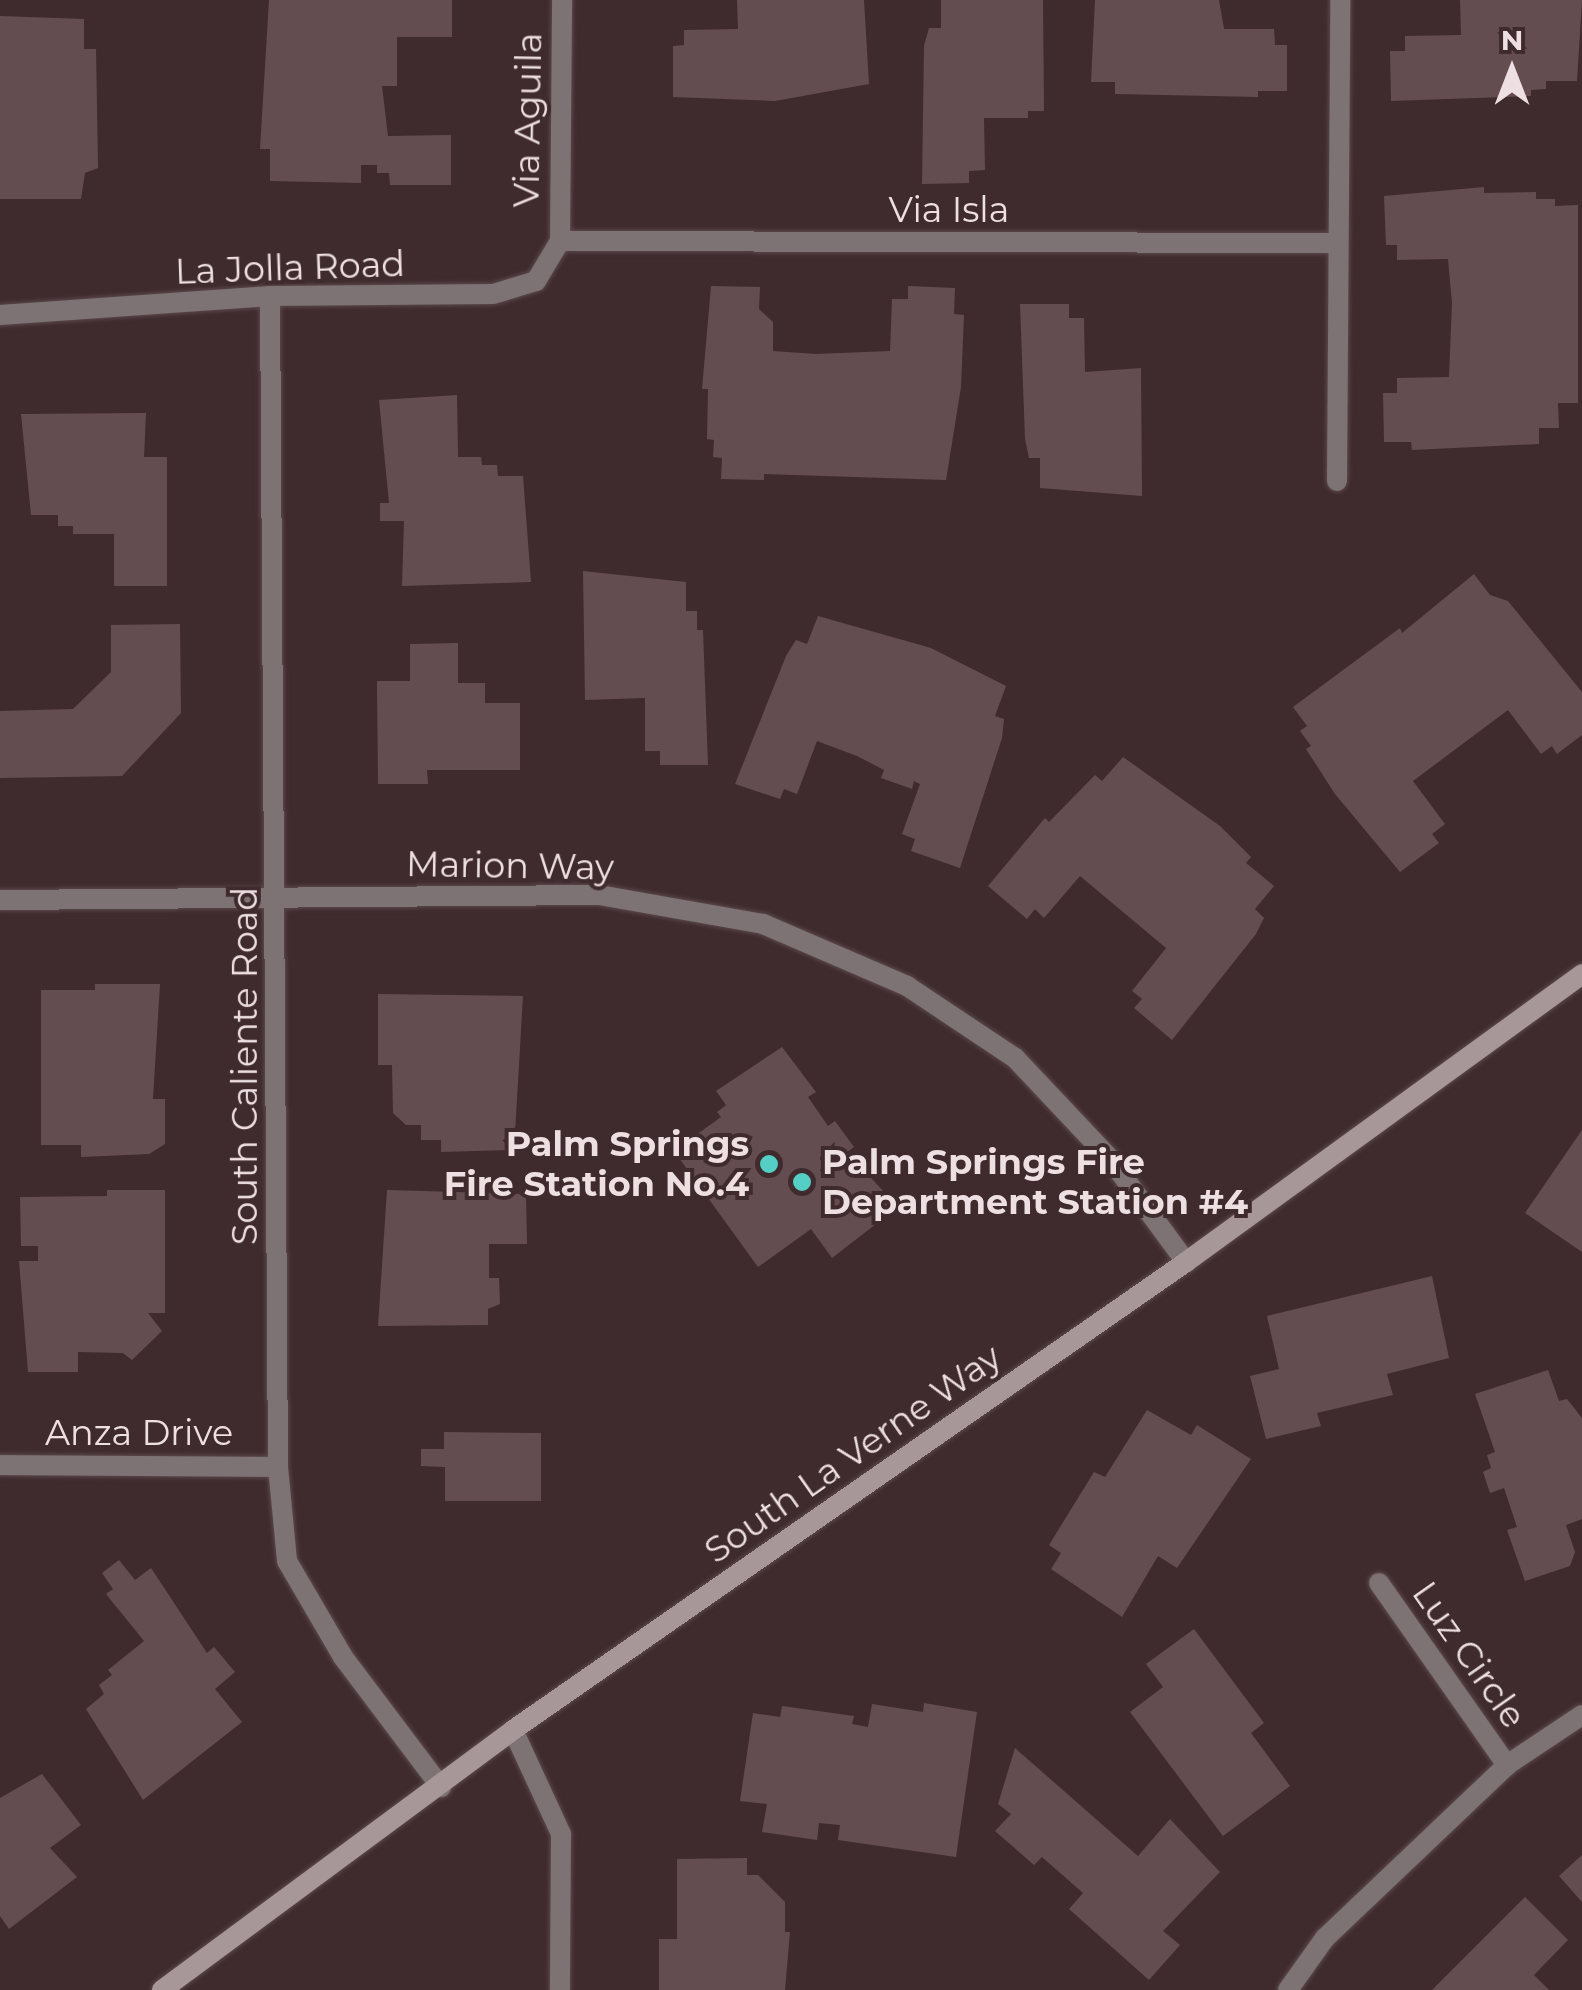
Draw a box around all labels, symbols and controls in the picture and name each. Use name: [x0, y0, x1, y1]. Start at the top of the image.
north arrow: [1462, 20, 1562, 120]
text: N: [1501, 23, 1523, 57]
street label: Via Aguila: [505, 32, 551, 208]
street label: Via Isla: [889, 189, 1009, 231]
street label: La Jolla Road: [174, 243, 406, 293]
street label: Marion Way: [406, 843, 614, 889]
street label: South Caliente Road: [224, 887, 266, 1245]
place label: Palm Springs Fire Station No.4: [444, 1123, 749, 1205]
place label: Palm Springs Fire Department Station #4: [822, 1141, 1248, 1223]
marker: Palm Springs Fire Station No.4: [758, 1153, 780, 1175]
marker: Palm Springs Fire Department Station #4: [791, 1171, 813, 1193]
street label: South La Verne Way: [697, 1336, 1009, 1572]
street label: Anza Drive: [45, 1412, 233, 1454]
street label: Luz Circle: [1403, 1574, 1535, 1736]

